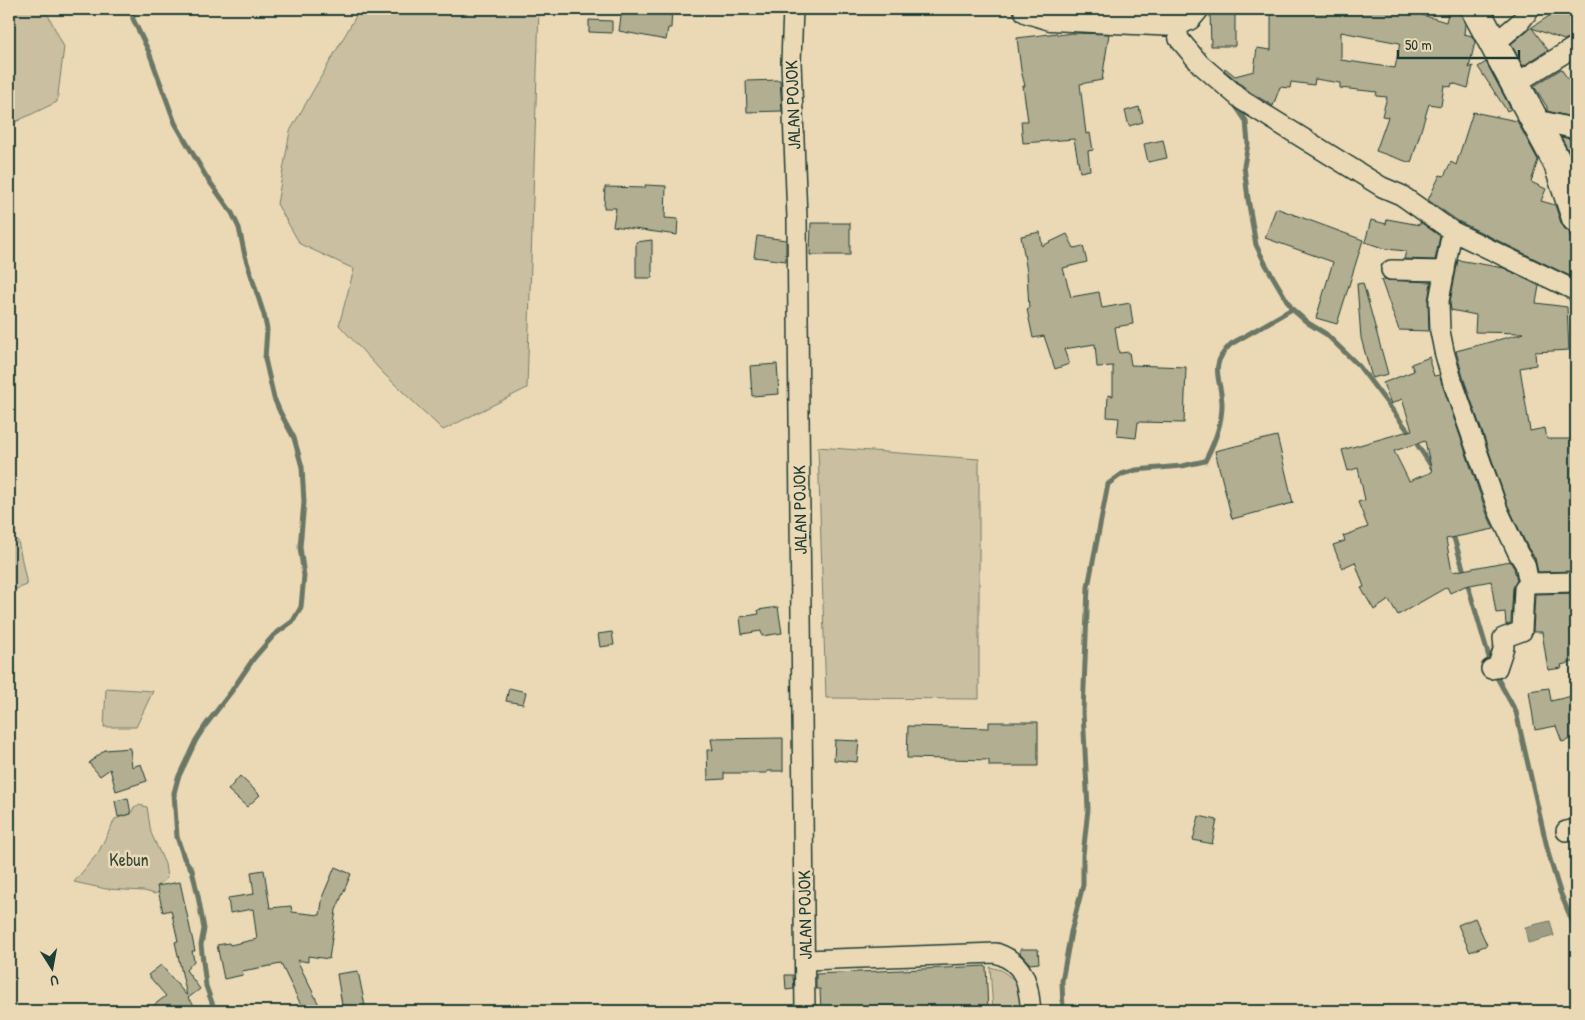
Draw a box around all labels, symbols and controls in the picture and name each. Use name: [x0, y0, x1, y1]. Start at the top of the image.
scale bar: [1398, 28, 1519, 60]
text: 50 m: [1405, 34, 1432, 55]
street label: JALAN POJOK: [778, 59, 807, 150]
street label: JALAN POJOK: [786, 465, 813, 555]
park label: Kebun: [109, 847, 149, 872]
street label: JALAN POJOK: [791, 870, 818, 960]
north arrow: [28, 942, 78, 992]
text: U: [49, 971, 60, 991]

